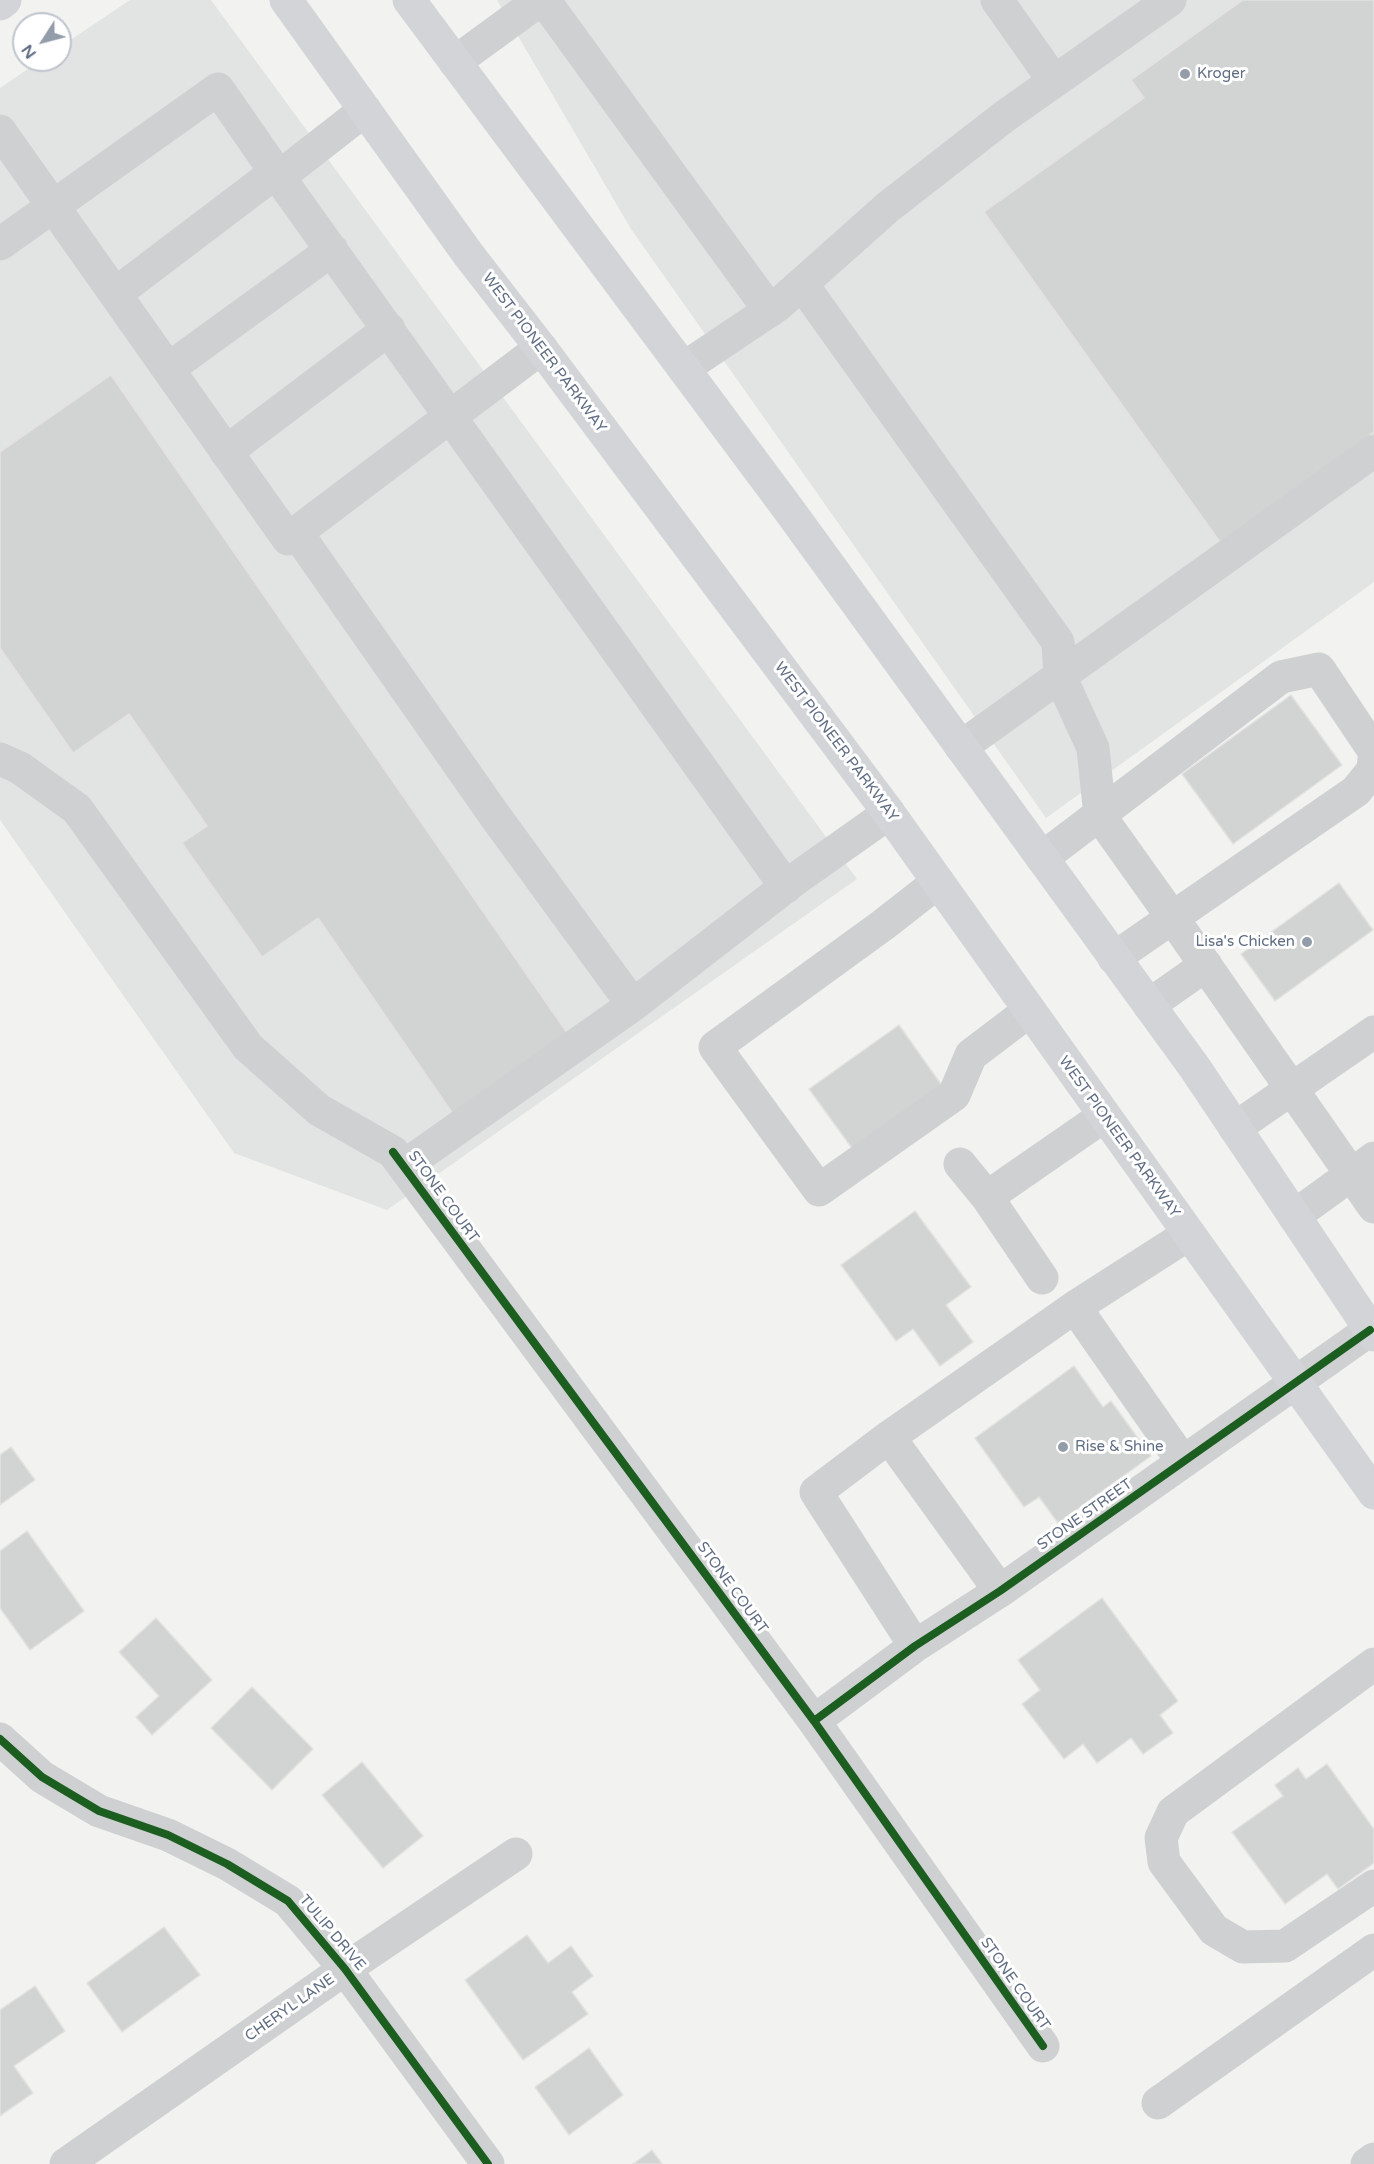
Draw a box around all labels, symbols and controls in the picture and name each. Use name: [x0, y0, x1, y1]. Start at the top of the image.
north arrow: [12, 12, 72, 72]
text: N: [17, 40, 41, 62]
place label: Kroger: [1197, 65, 1245, 83]
marker: Kroger: [1178, 67, 1192, 81]
street label: WEST PIONEER PARKWAY: [478, 270, 610, 436]
street label: WEST PIONEER PARKWAY: [770, 659, 902, 825]
place label: Lisa's Chicken: [1196, 933, 1295, 951]
marker: Lisa's Chicken: [1300, 935, 1314, 949]
street label: WEST PIONEER PARKWAY: [1054, 1053, 1184, 1221]
street label: STONE COURT: [404, 1148, 482, 1246]
place label: Rise & Shine: [1075, 1438, 1163, 1456]
marker: Rise & Shine: [1056, 1440, 1070, 1454]
street label: STONE STREET: [1034, 1476, 1136, 1554]
street label: STONE COURT: [693, 1539, 771, 1637]
street label: TULIP DRIVE: [295, 1891, 369, 1975]
street label: STONE COURT: [976, 1934, 1054, 2034]
street label: CHERYL LANE: [242, 1970, 338, 2046]

